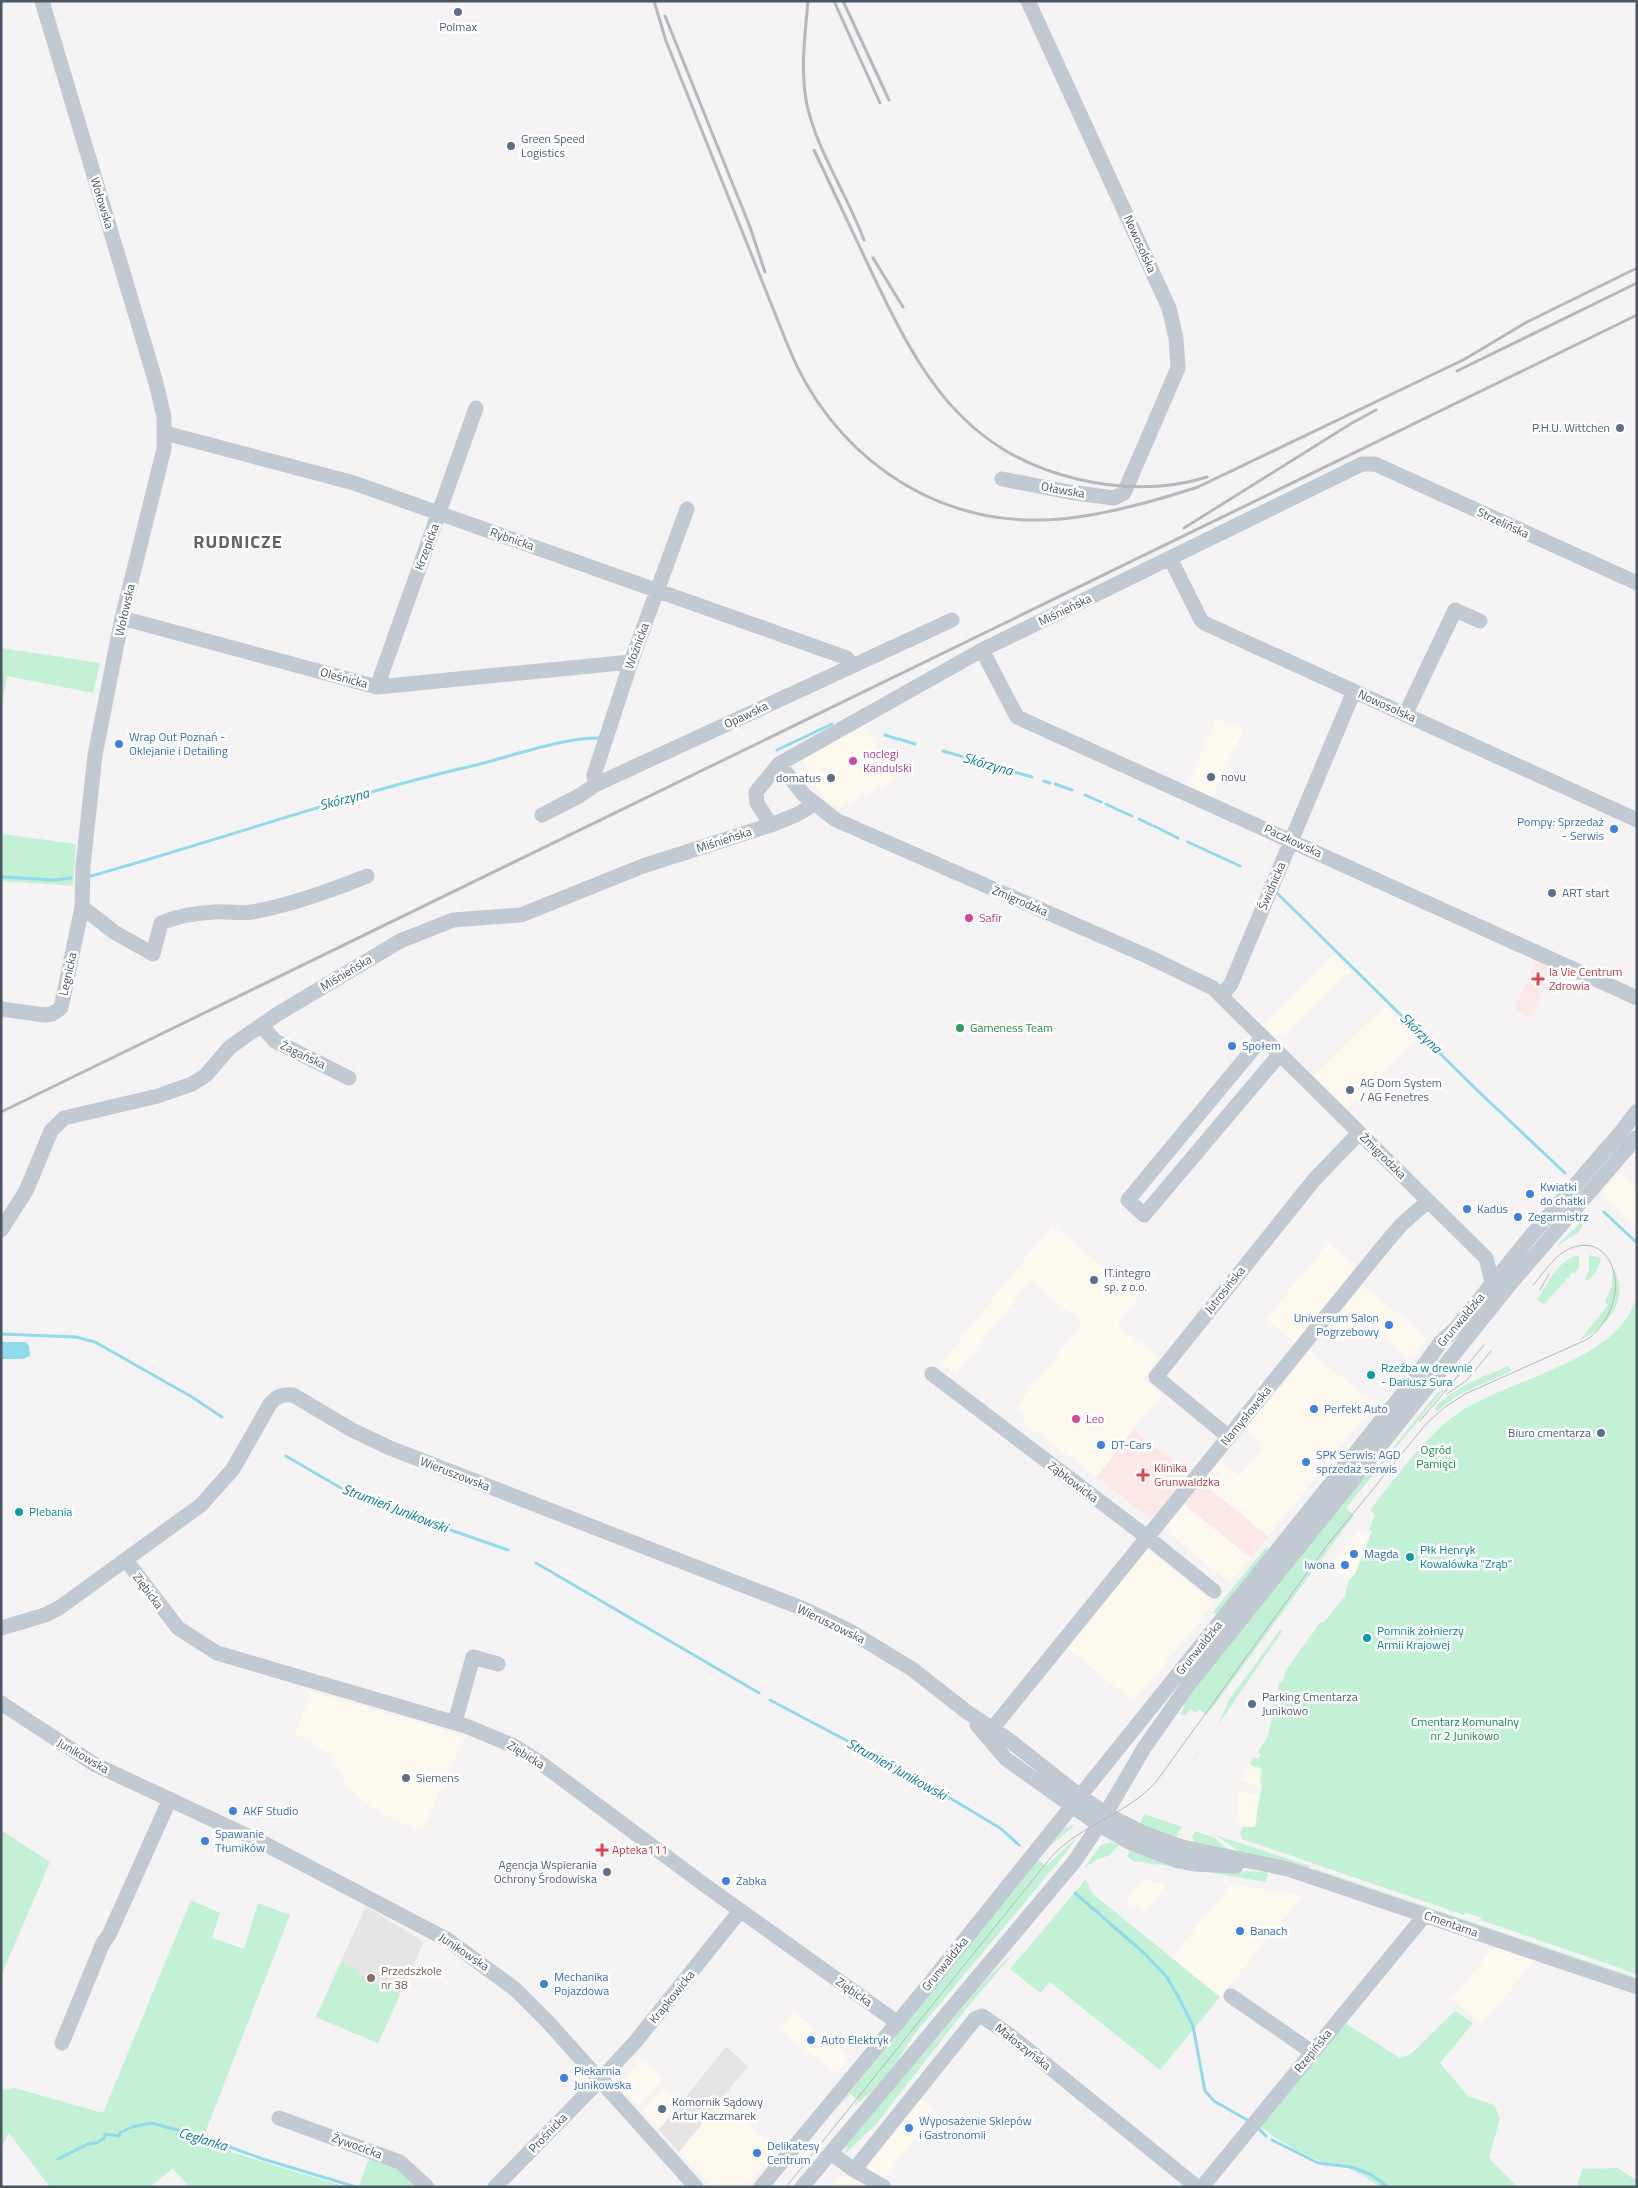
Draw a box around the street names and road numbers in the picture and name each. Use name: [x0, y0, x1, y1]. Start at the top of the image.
street label: Wołowska: [86, 175, 119, 231]
street label: Nowosolska: [1119, 212, 1162, 276]
street label: Oławska: [1040, 476, 1086, 503]
street label: Strzelińska: [1474, 502, 1532, 543]
street label: Krzepicka: [409, 521, 444, 573]
street label: Rybnicka: [488, 522, 537, 555]
street label: Wołowska: [109, 582, 140, 638]
street label: Miśnieńska: [1035, 588, 1095, 631]
street label: Woźnicka: [619, 620, 654, 672]
street label: Oleśnicka: [318, 662, 370, 693]
street label: Nowosolska: [1355, 684, 1419, 727]
street label: Opawska: [721, 696, 771, 733]
street label: Paczkowska: [1261, 819, 1325, 862]
street label: Miśnieńska: [694, 822, 754, 857]
street label: Świdnicka: [1253, 859, 1290, 913]
street label: Żmigrodzka: [989, 880, 1051, 921]
street label: Legnicka: [54, 950, 81, 997]
street label: Miśnieńska: [316, 950, 375, 995]
street label: Żagańska: [277, 1035, 329, 1074]
street label: Żmigrodzka: [1356, 1128, 1411, 1183]
street label: Jutrosińska: [1199, 1262, 1250, 1318]
street label: Grunwaldzka: [1432, 1288, 1489, 1351]
street label: Namysłowska: [1216, 1382, 1276, 1450]
street label: Wieruszowska: [417, 1451, 493, 1496]
street label: Ząbkowicka: [1044, 1456, 1103, 1507]
street label: Ziębicka: [128, 1569, 168, 1613]
street label: Wieruszowska: [794, 1599, 868, 1648]
street label: Grunwaldzka: [1171, 1616, 1227, 1679]
street label: Junikowska: [54, 1733, 113, 1778]
street label: Ziębicka: [504, 1736, 549, 1774]
street label: Cmentarna: [1422, 1905, 1481, 1942]
street label: Junikowska: [435, 1928, 493, 1975]
street label: Grunwaldzka: [917, 1932, 973, 1995]
street label: Krapkowicka: [644, 1966, 699, 2027]
street label: Ziębicka: [832, 1972, 877, 2011]
street label: Małoszyńska: [991, 2019, 1055, 2075]
street label: Rzepińska: [1289, 2025, 1336, 2077]
street label: Prośnicka: [524, 2108, 572, 2157]
street label: Żywocicka: [329, 2128, 385, 2163]

